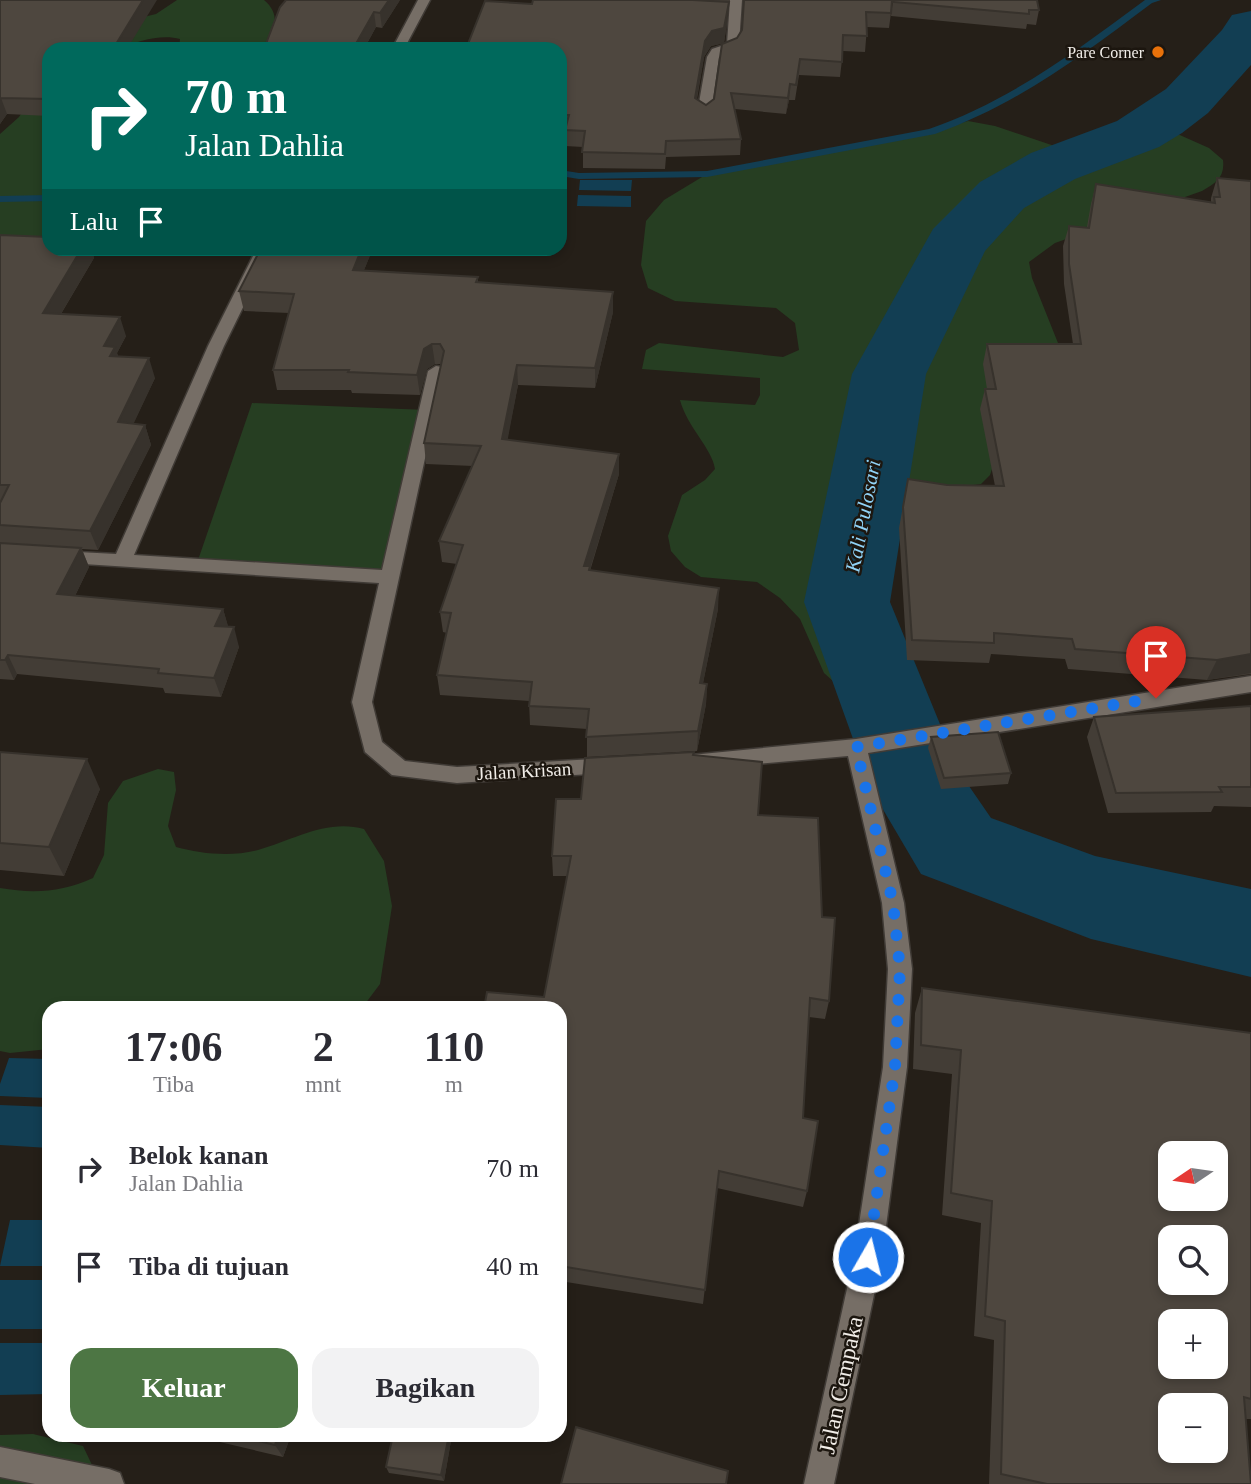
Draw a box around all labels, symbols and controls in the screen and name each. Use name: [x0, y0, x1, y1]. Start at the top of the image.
place label: Pare Corner: [1067, 44, 1145, 61]
marker: Pare Corner: [1150, 44, 1166, 60]
text: 70 m: [185, 69, 287, 124]
icon: right: [70, 70, 161, 161]
text: Jalan Dahlia: [185, 127, 344, 163]
icon: arrive: [132, 203, 170, 241]
text: Lalu: [70, 207, 118, 236]
water label: Kali Pulosari: [840, 458, 886, 575]
pin: [1126, 626, 1186, 698]
icon: arrive: [1137, 637, 1175, 675]
street label: Jalan Krisan: [476, 758, 572, 784]
text: 17:06: [125, 1024, 223, 1070]
text: 2: [313, 1024, 334, 1070]
text: 110: [424, 1024, 484, 1070]
text: Tiba: [153, 1072, 194, 1097]
text: mnt: [305, 1072, 341, 1097]
text: m: [445, 1072, 463, 1097]
text: Belok kanan: [129, 1141, 268, 1170]
north arrow: [1158, 1141, 1228, 1211]
map controls: [1158, 1141, 1228, 1463]
icon: right: [70, 1150, 108, 1188]
text: 70 m: [486, 1154, 539, 1183]
text: Jalan Dahlia: [129, 1171, 243, 1196]
position arrow: [831, 1220, 905, 1294]
button: search: [1158, 1225, 1228, 1295]
icon: arrive: [70, 1248, 108, 1286]
text: Tiba di tujuan: [129, 1252, 289, 1281]
text: 40 m: [486, 1252, 539, 1281]
button: +: [1158, 1309, 1228, 1379]
street label: Jalan Cempaka: [814, 1314, 868, 1456]
button: Keluar: [70, 1348, 298, 1428]
button: Bagikan: [312, 1348, 539, 1428]
button: −: [1158, 1393, 1228, 1463]

